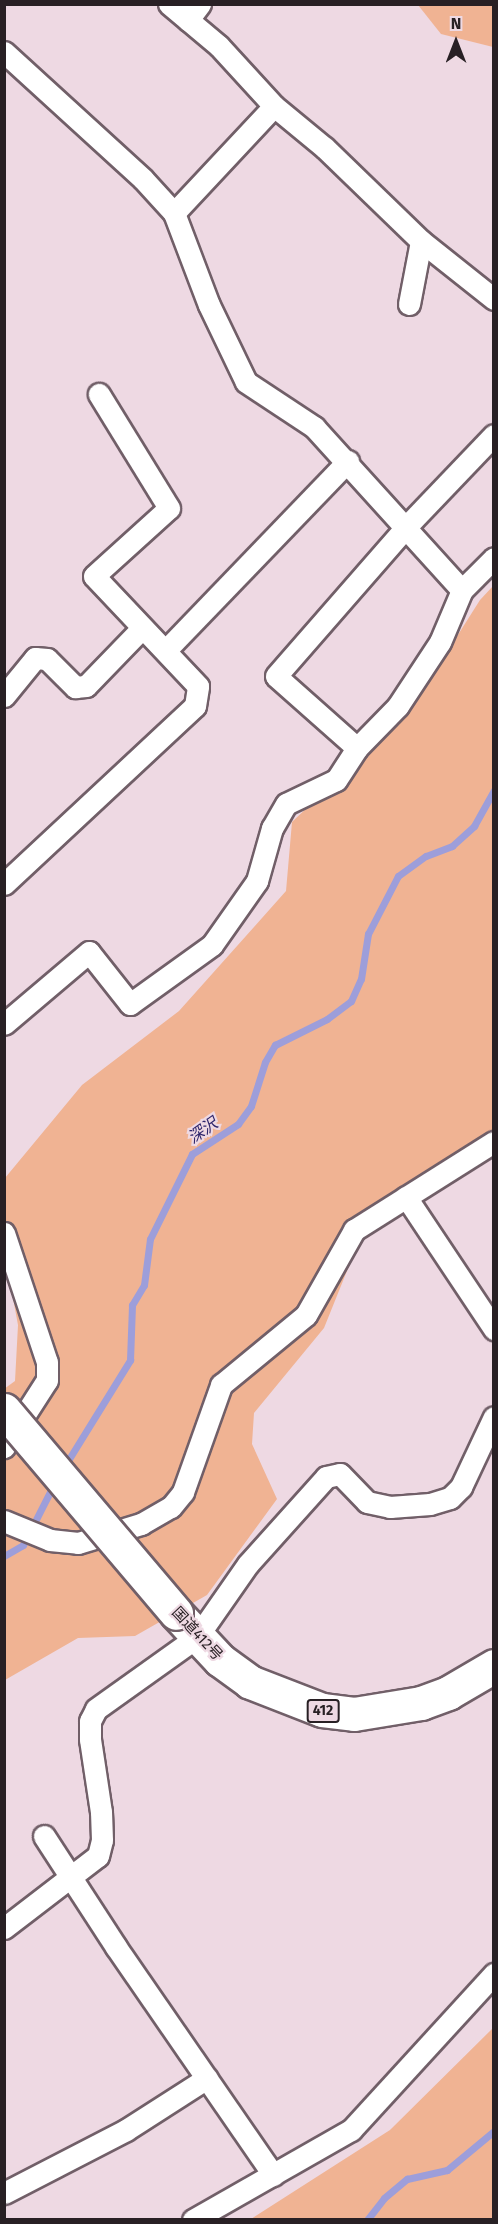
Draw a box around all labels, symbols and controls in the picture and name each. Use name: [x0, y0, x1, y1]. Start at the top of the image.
north arrow: [426, 12, 486, 72]
text: N: [451, 14, 461, 33]
water label: 深沢: [184, 1114, 222, 1148]
street label: 国道412号: [168, 1604, 226, 1664]
road number: 412: [306, 1700, 340, 1722]

